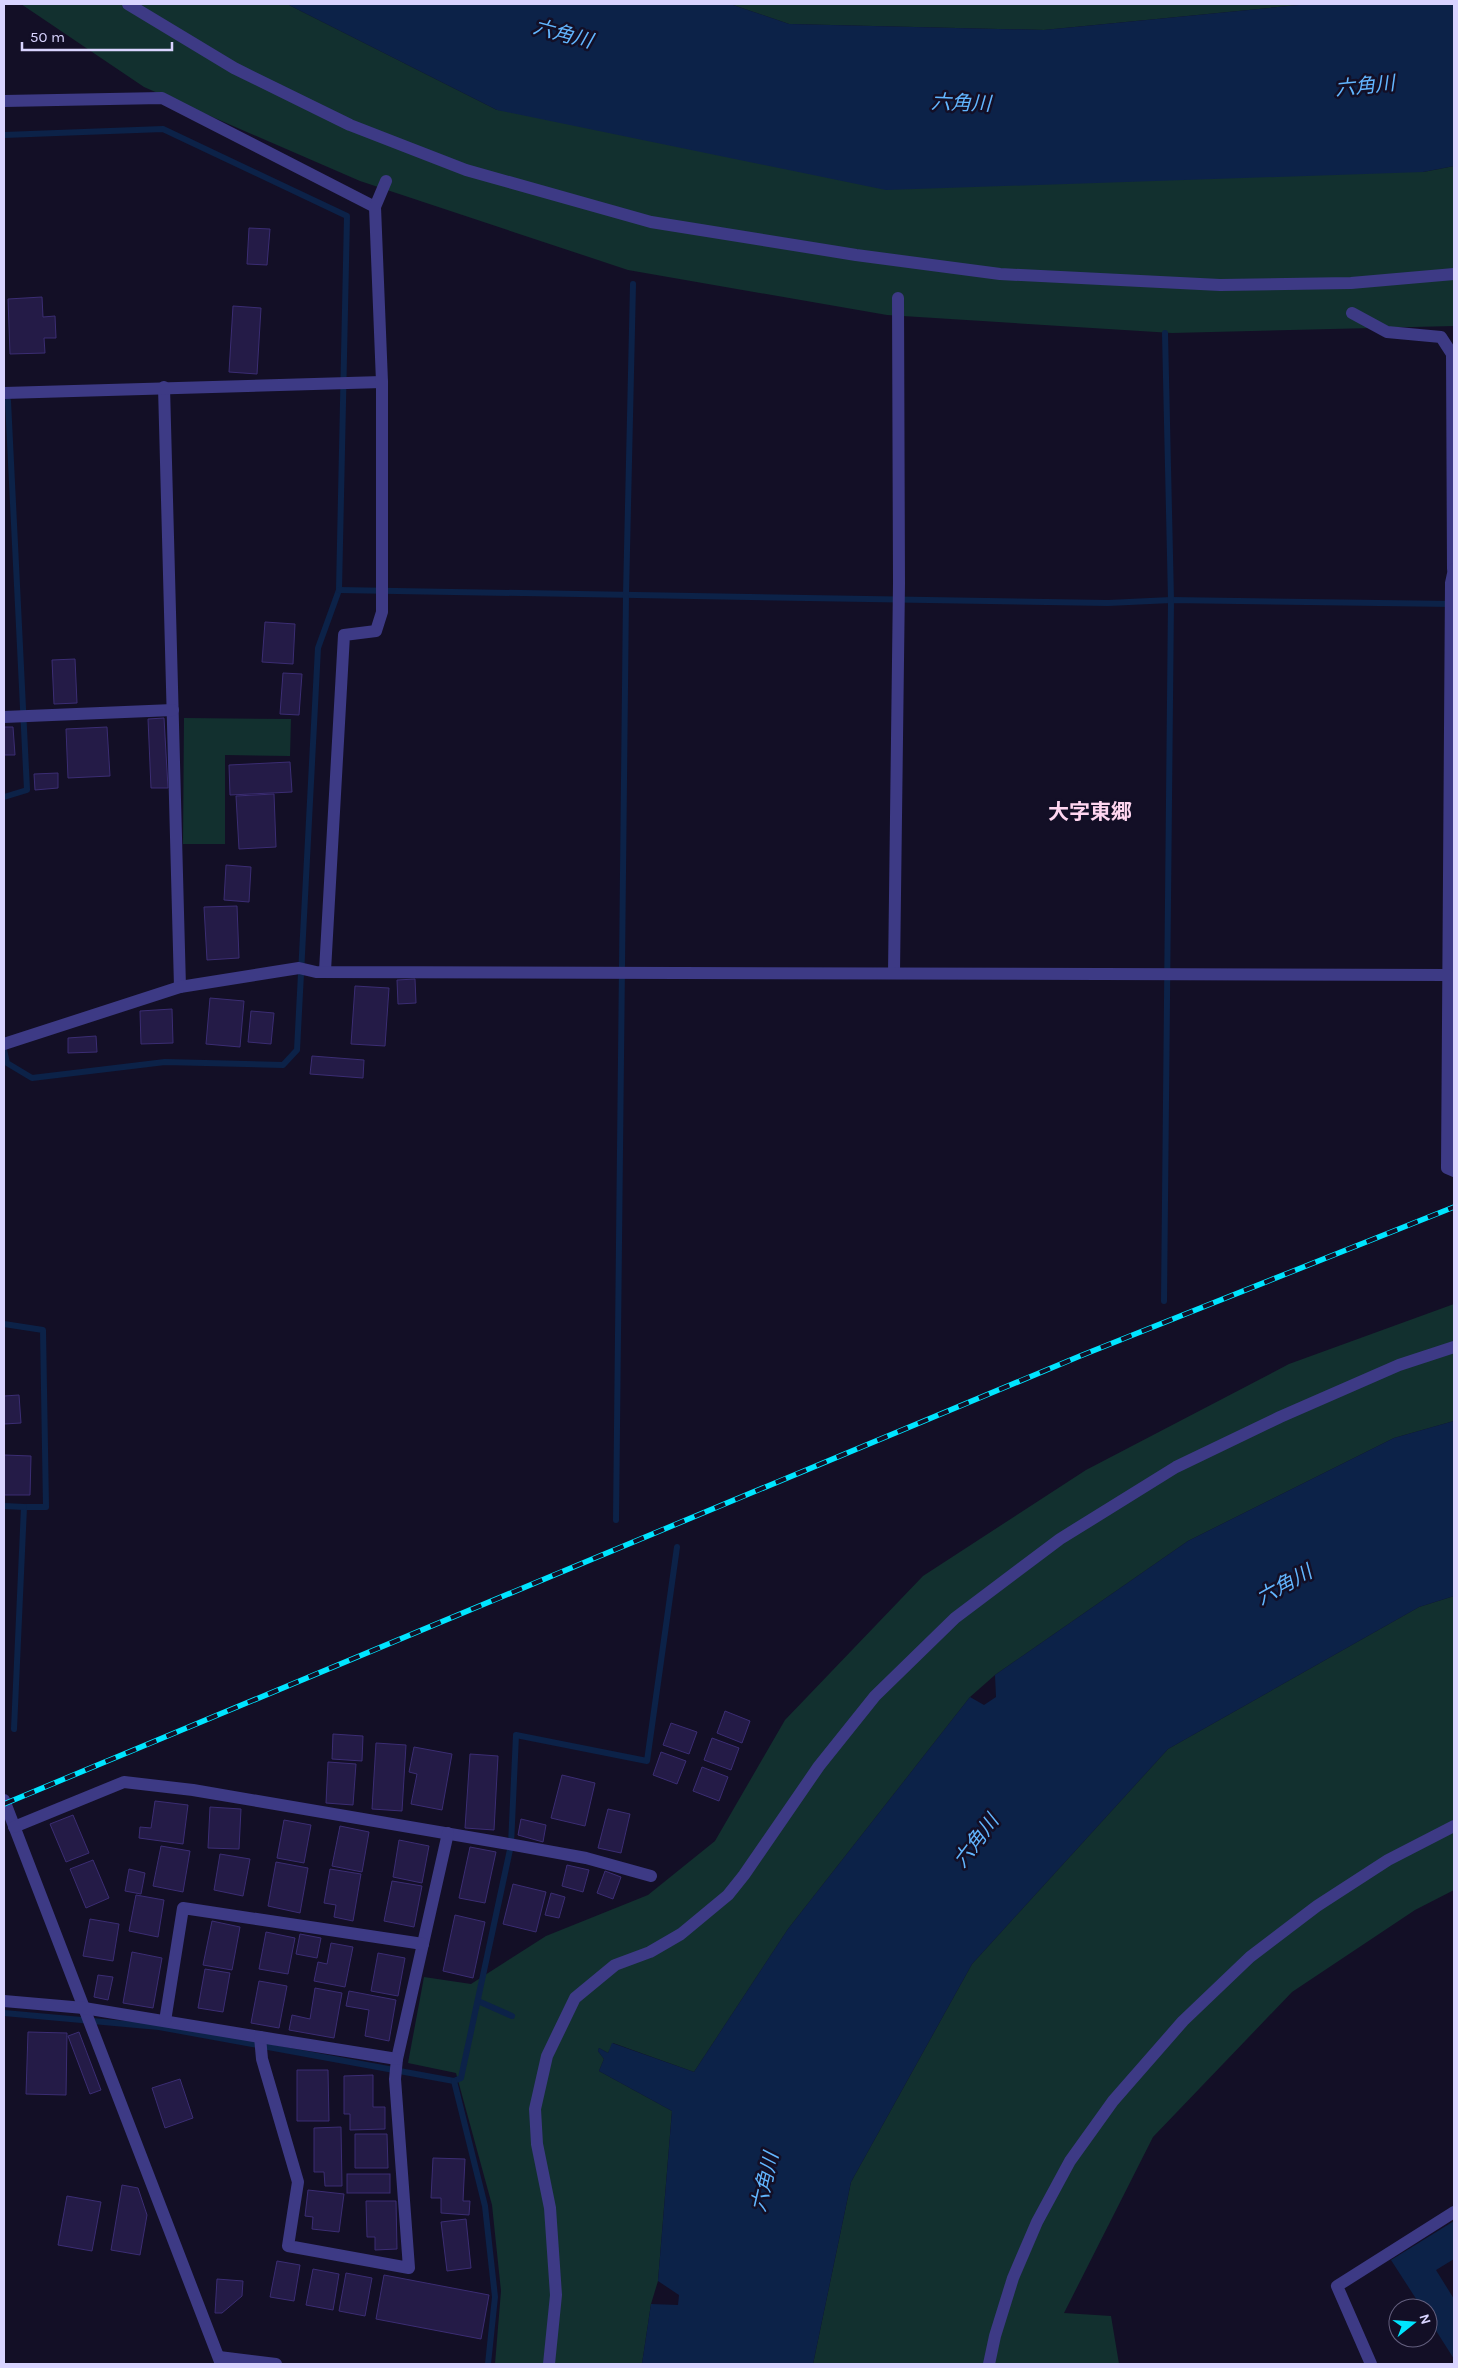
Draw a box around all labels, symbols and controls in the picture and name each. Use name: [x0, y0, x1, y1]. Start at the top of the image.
water label: 六角川: [531, 15, 597, 53]
scale bar: [22, 20, 172, 52]
text: 50 m: [30, 28, 65, 46]
water label: 六角川: [1334, 71, 1398, 101]
water label: 六角川: [931, 90, 993, 116]
district label: 大字東郷: [1048, 800, 1132, 824]
water label: 六角川: [1252, 1559, 1318, 1610]
water label: 六角川: [949, 1809, 1004, 1872]
water label: 六角川: [747, 2148, 783, 2214]
north arrow: [1388, 2298, 1438, 2348]
text: N: [1415, 2312, 1435, 2327]

